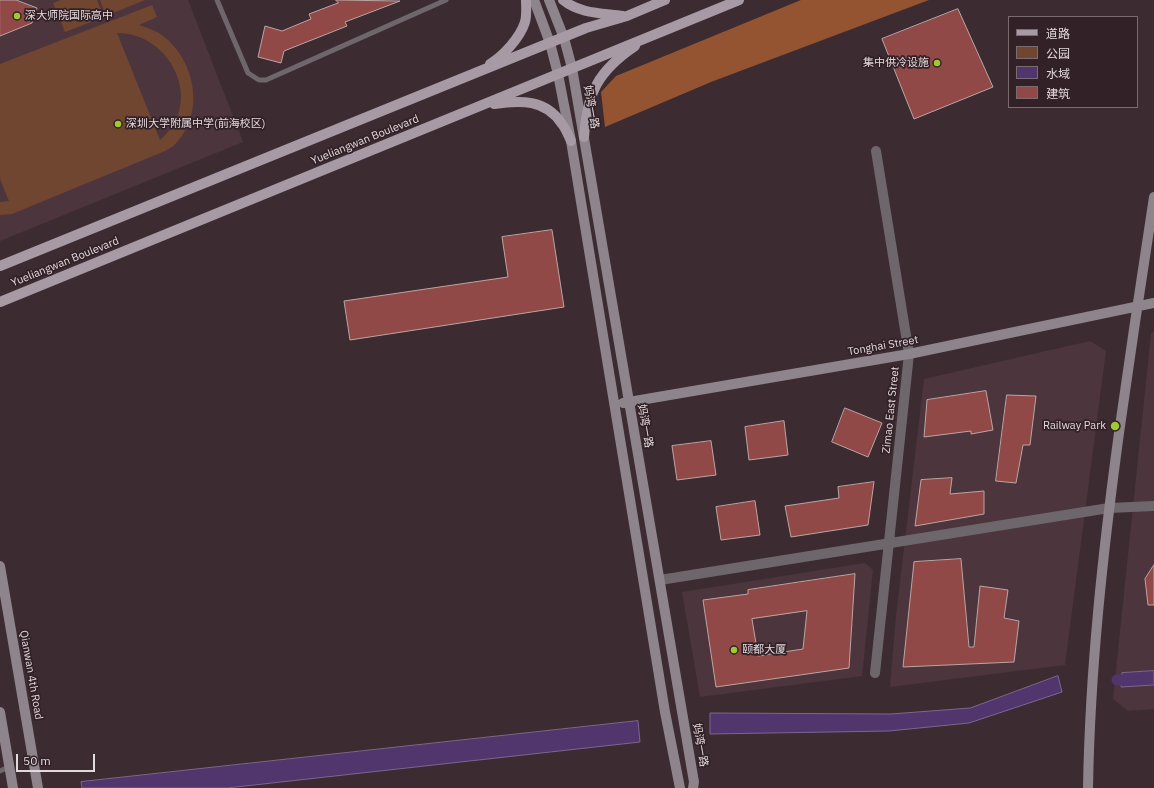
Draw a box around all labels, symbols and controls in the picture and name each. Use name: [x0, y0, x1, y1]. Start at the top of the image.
place label: 深大师院国际高中: [25, 9, 113, 23]
marker: 深大师院国际高中: [12, 11, 22, 21]
legend: [1008, 16, 1138, 108]
text: 道路: [1046, 26, 1070, 41]
text: 公园: [1046, 46, 1070, 61]
place label: 集中供冷设施: [863, 56, 929, 70]
marker: 集中供冷设施: [932, 58, 942, 68]
text: 水域: [1046, 66, 1070, 81]
street label: 妈湾一路: [581, 84, 601, 130]
text: 建筑: [1046, 86, 1070, 101]
street label: Yueliangwan Boulevard: [309, 112, 421, 168]
place label: 深圳大学附属中学(前海校区): [126, 117, 265, 131]
marker: 深圳大学附属中学(前海校区): [113, 119, 123, 129]
street label: Yueliangwan Boulevard: [9, 234, 121, 290]
street label: Tonghai Street: [847, 333, 919, 359]
street label: Zimao East Street: [880, 366, 902, 454]
street label: 妈湾一路: [635, 403, 655, 449]
place label: Railway Park: [1043, 419, 1106, 433]
marker: Railway Park: [1109, 420, 1121, 432]
street label: Qianwan 4th Road: [17, 629, 45, 721]
place label: 颐都大厦: [742, 643, 786, 657]
marker: 颐都大厦: [729, 645, 739, 655]
street label: 妈湾一路: [690, 722, 710, 768]
scale bar: [18, 746, 97, 772]
text: 50 m: [23, 753, 51, 768]

